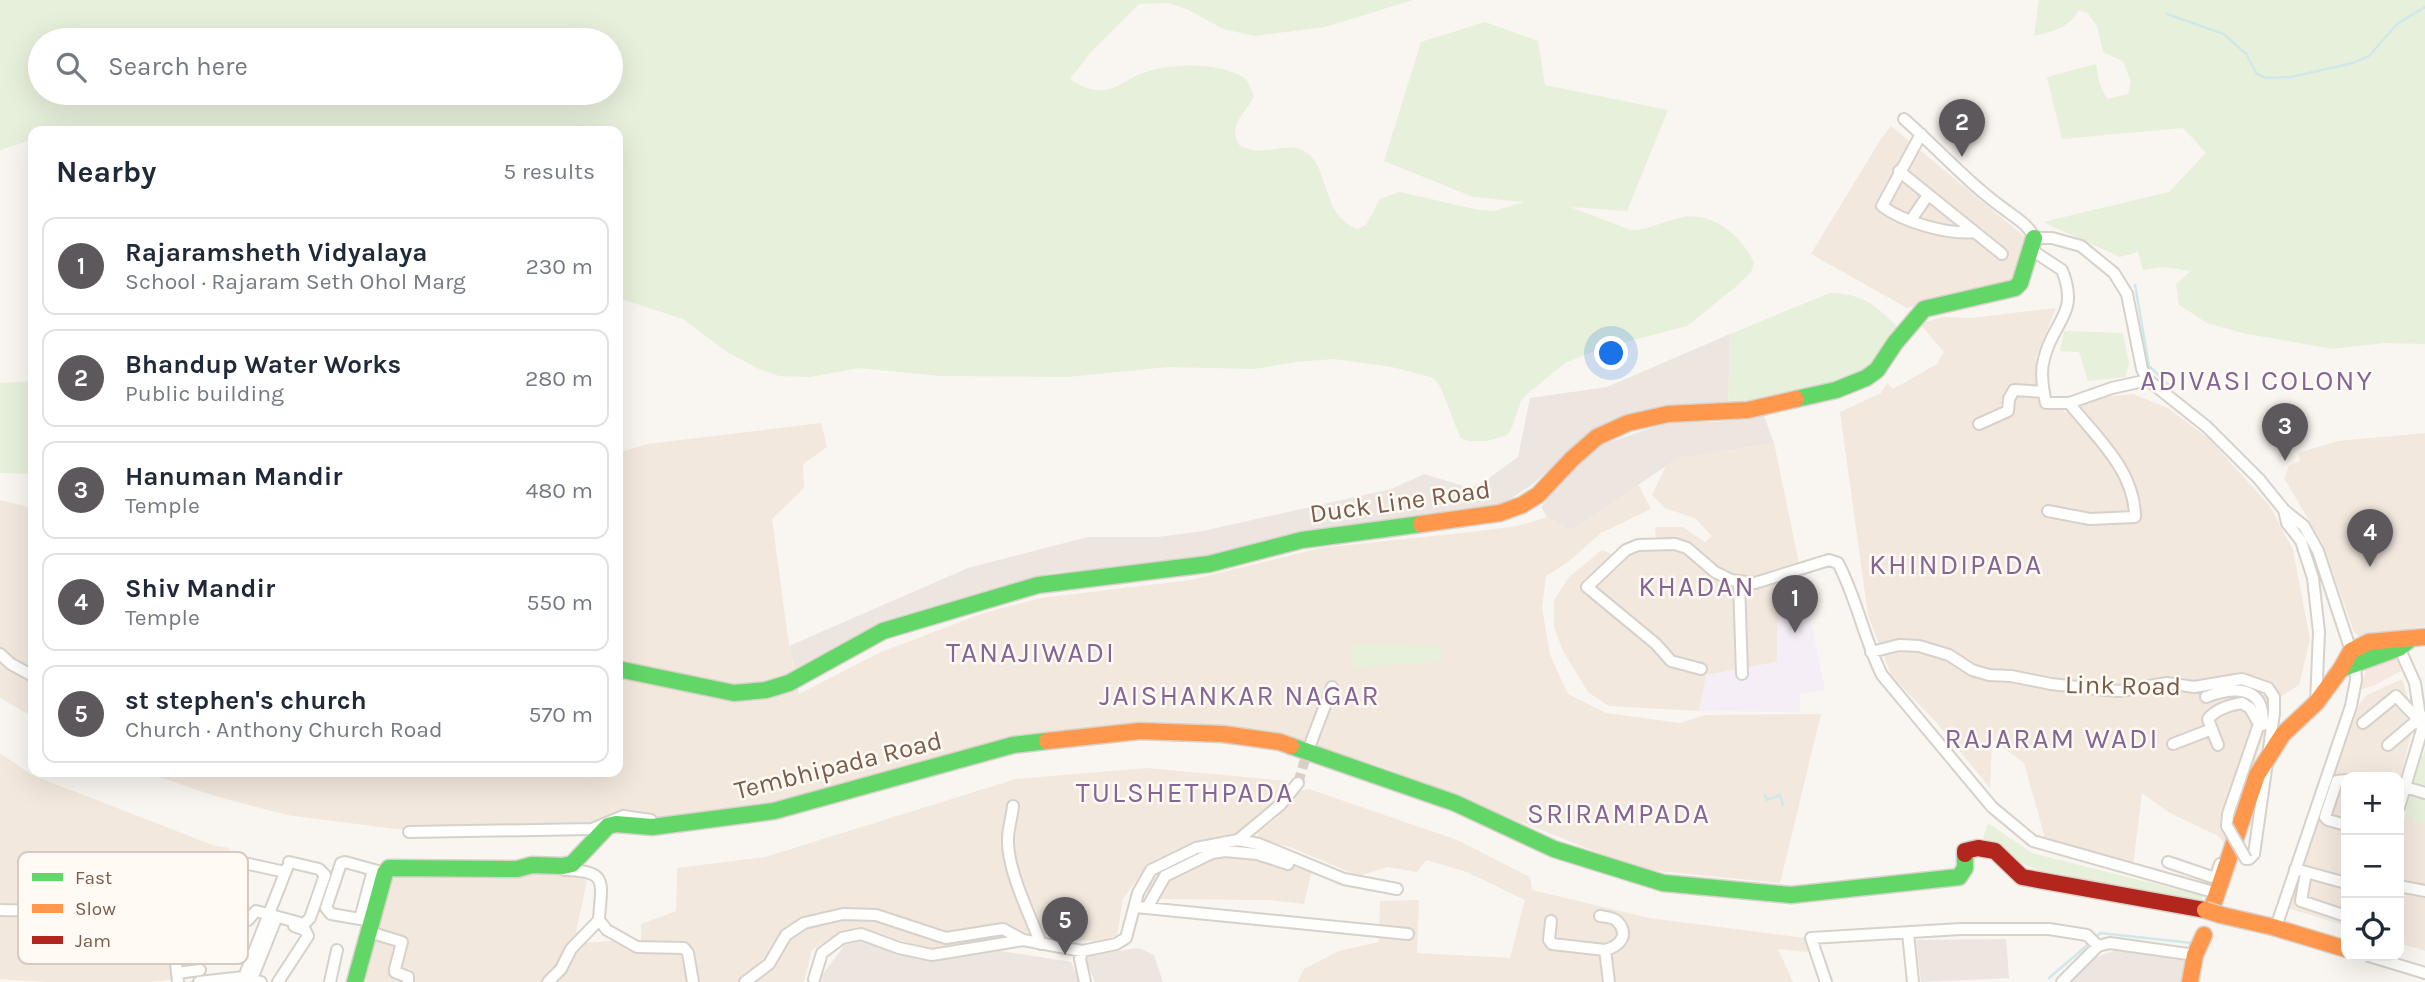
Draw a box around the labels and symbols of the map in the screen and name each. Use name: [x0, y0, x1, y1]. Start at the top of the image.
pin: 2: [1939, 99, 1985, 157]
your location: [1594, 336, 1628, 370]
district label: ADIVASI COLONY: [2140, 364, 2374, 397]
pin: 3: [2262, 403, 2308, 461]
street label: Duck Line Road: [1308, 473, 1492, 530]
pin: 4: [2347, 509, 2393, 567]
district label: KHINDIPADA: [1869, 548, 2043, 581]
district label: KHADAN: [1638, 570, 1756, 603]
pin: 1: [1772, 575, 1818, 633]
district label: TANAJIWADI: [946, 636, 1116, 669]
street label: Link Road: [2065, 669, 2181, 702]
district label: JAISHANKAR NAGAR: [1099, 679, 1381, 712]
district label: RAJARAM WADI: [1945, 722, 2159, 755]
street label: Tembhipada Road: [731, 725, 945, 806]
district label: TULSHETHPADA: [1076, 776, 1294, 809]
district label: SRIRAMPADA: [1527, 797, 1711, 830]
legend: [18, 852, 248, 964]
text: Fast: [75, 867, 112, 889]
pin: 5: [1042, 897, 1088, 955]
text: Slow: [75, 898, 116, 920]
text: Jam: [75, 930, 111, 952]

